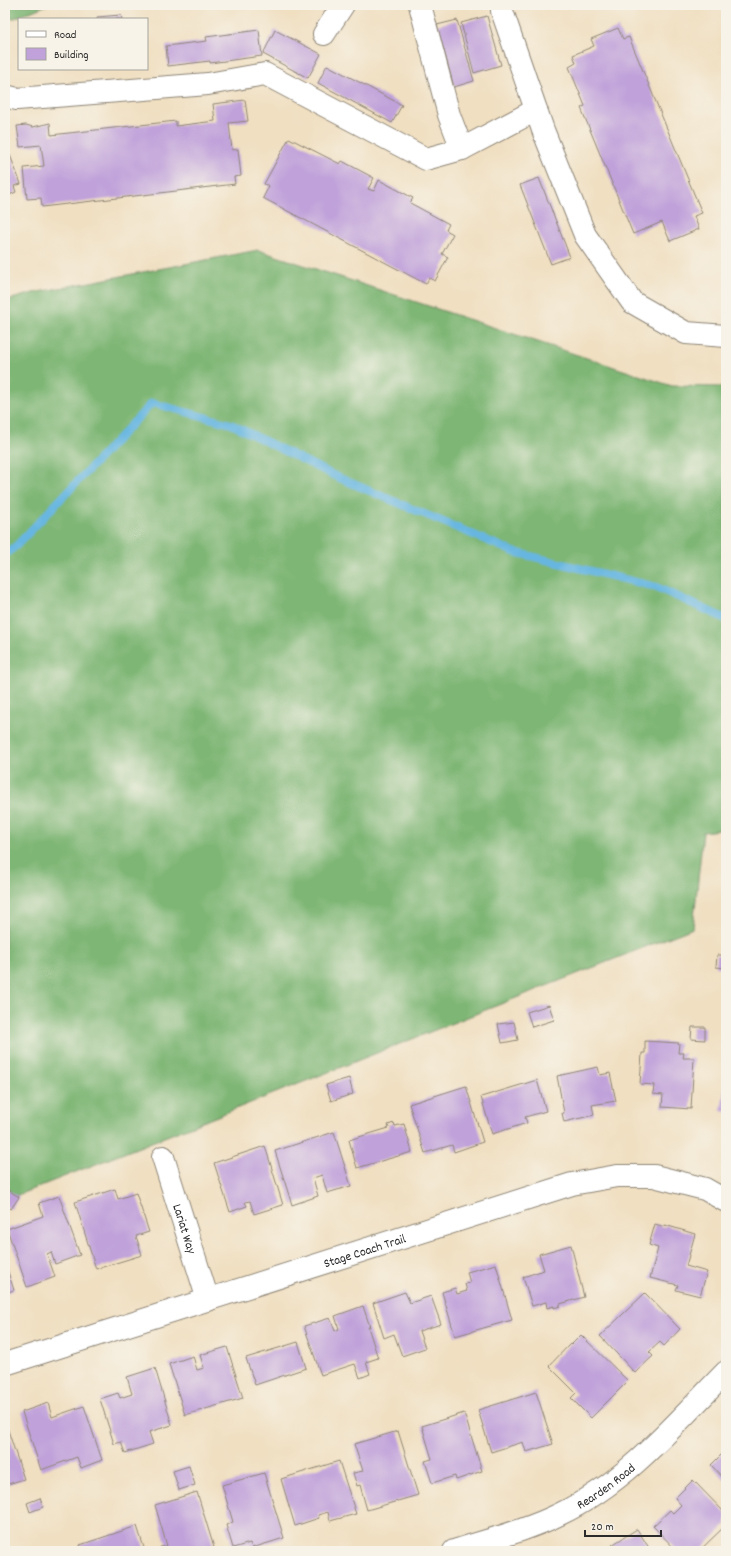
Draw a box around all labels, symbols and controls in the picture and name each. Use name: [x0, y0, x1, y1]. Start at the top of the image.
legend: [18, 18, 148, 70]
text: Road: [54, 27, 76, 44]
text: Building: [54, 47, 89, 64]
street label: Lariat Way: [166, 1202, 200, 1257]
street label: Stage Coach Trail: [322, 1230, 409, 1274]
street label: Rearden Road: [574, 1460, 640, 1515]
scale bar: [585, 1512, 661, 1538]
text: 20 m: [591, 1519, 614, 1536]

